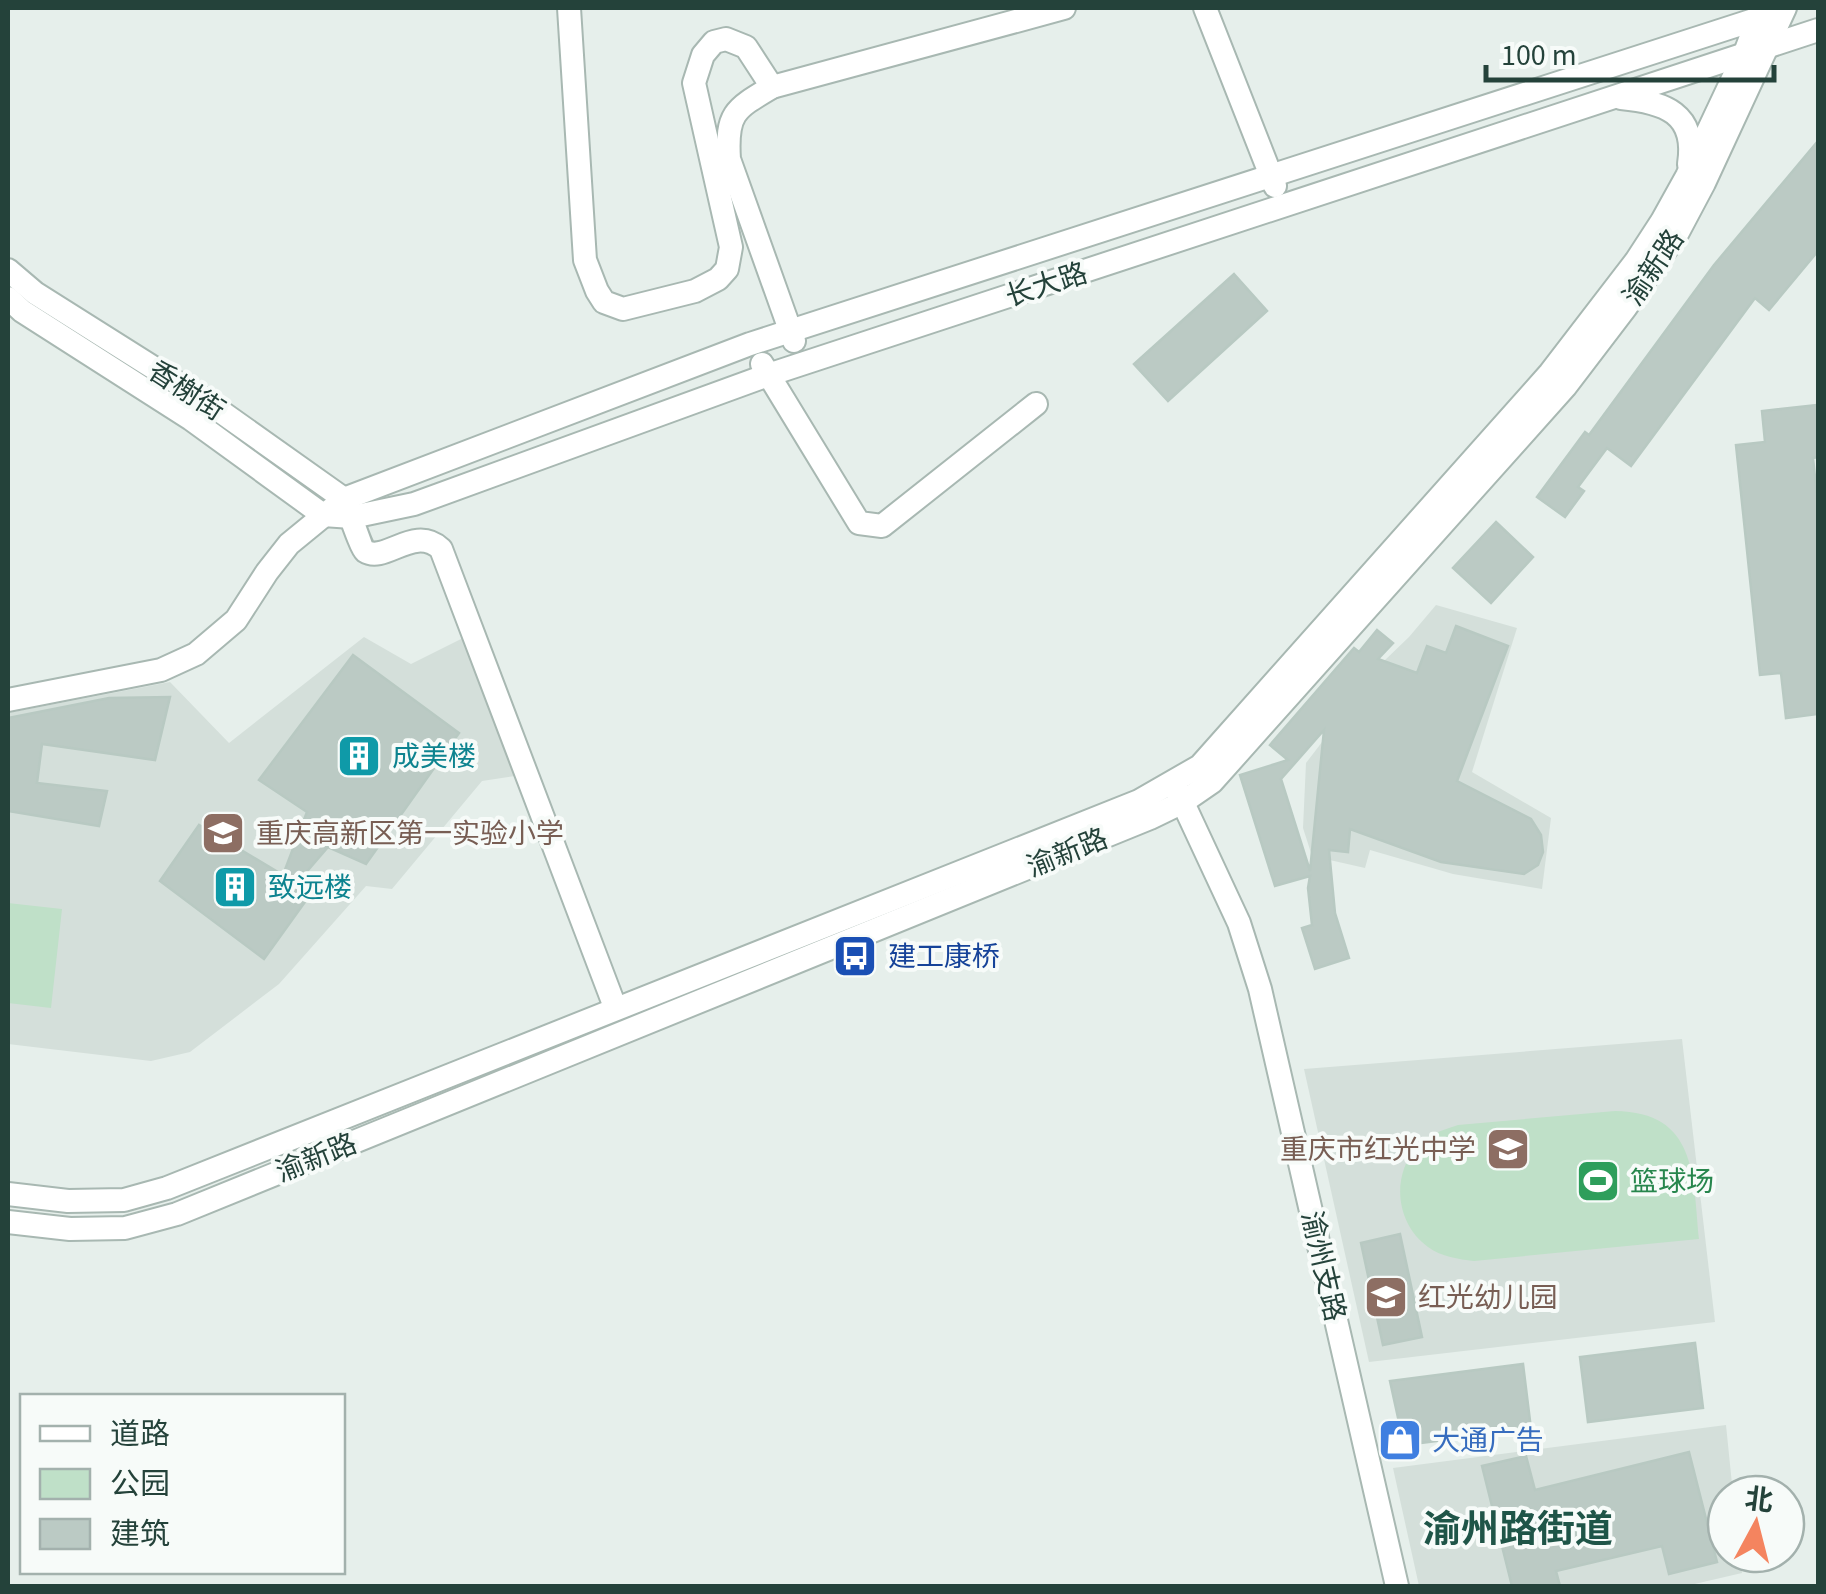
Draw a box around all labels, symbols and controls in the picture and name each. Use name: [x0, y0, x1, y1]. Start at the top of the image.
scale bar: [1486, 20, 1774, 82]
text: 100 m: [1501, 34, 1577, 77]
street label: 渝新路: [1614, 222, 1694, 314]
street label: 长大路: [1000, 253, 1092, 317]
street label: 香榭街: [140, 351, 233, 430]
building icon: 成美楼: [336, 733, 382, 779]
place label: 成美楼: [392, 737, 476, 777]
school or university icon: 重庆高新区第一实验小学: [200, 810, 246, 856]
place label: 重庆高新区第一实验小学: [256, 814, 564, 854]
street label: 渝新路: [1021, 819, 1114, 887]
building icon: 致远楼: [212, 864, 258, 910]
place label: 致远楼: [268, 868, 352, 908]
bus stop icon: 建工康桥: [832, 933, 878, 979]
place label: 建工康桥: [888, 937, 1000, 977]
street label: 渝新路: [270, 1124, 363, 1192]
school or university icon: 重庆市红光中学: [1485, 1126, 1531, 1172]
place label: 重庆市红光中学: [1280, 1130, 1476, 1170]
sports icon: 篮球场: [1575, 1158, 1621, 1204]
place label: 篮球场: [1630, 1162, 1714, 1202]
street label: 渝州支路: [1291, 1207, 1355, 1325]
school or university icon: 红光幼儿园: [1363, 1274, 1409, 1320]
place label: 红光幼儿园: [1418, 1278, 1558, 1318]
legend: [20, 1394, 345, 1574]
text: 道路: [110, 1413, 170, 1456]
shop icon: 大通广告: [1377, 1417, 1423, 1463]
place label: 大通广告: [1432, 1421, 1544, 1461]
text: 公园: [110, 1463, 170, 1506]
north arrow: [1706, 1474, 1806, 1574]
text: 北: [1743, 1479, 1775, 1522]
district label: 渝州路街道: [1423, 1503, 1613, 1557]
text: 建筑: [110, 1513, 170, 1556]

